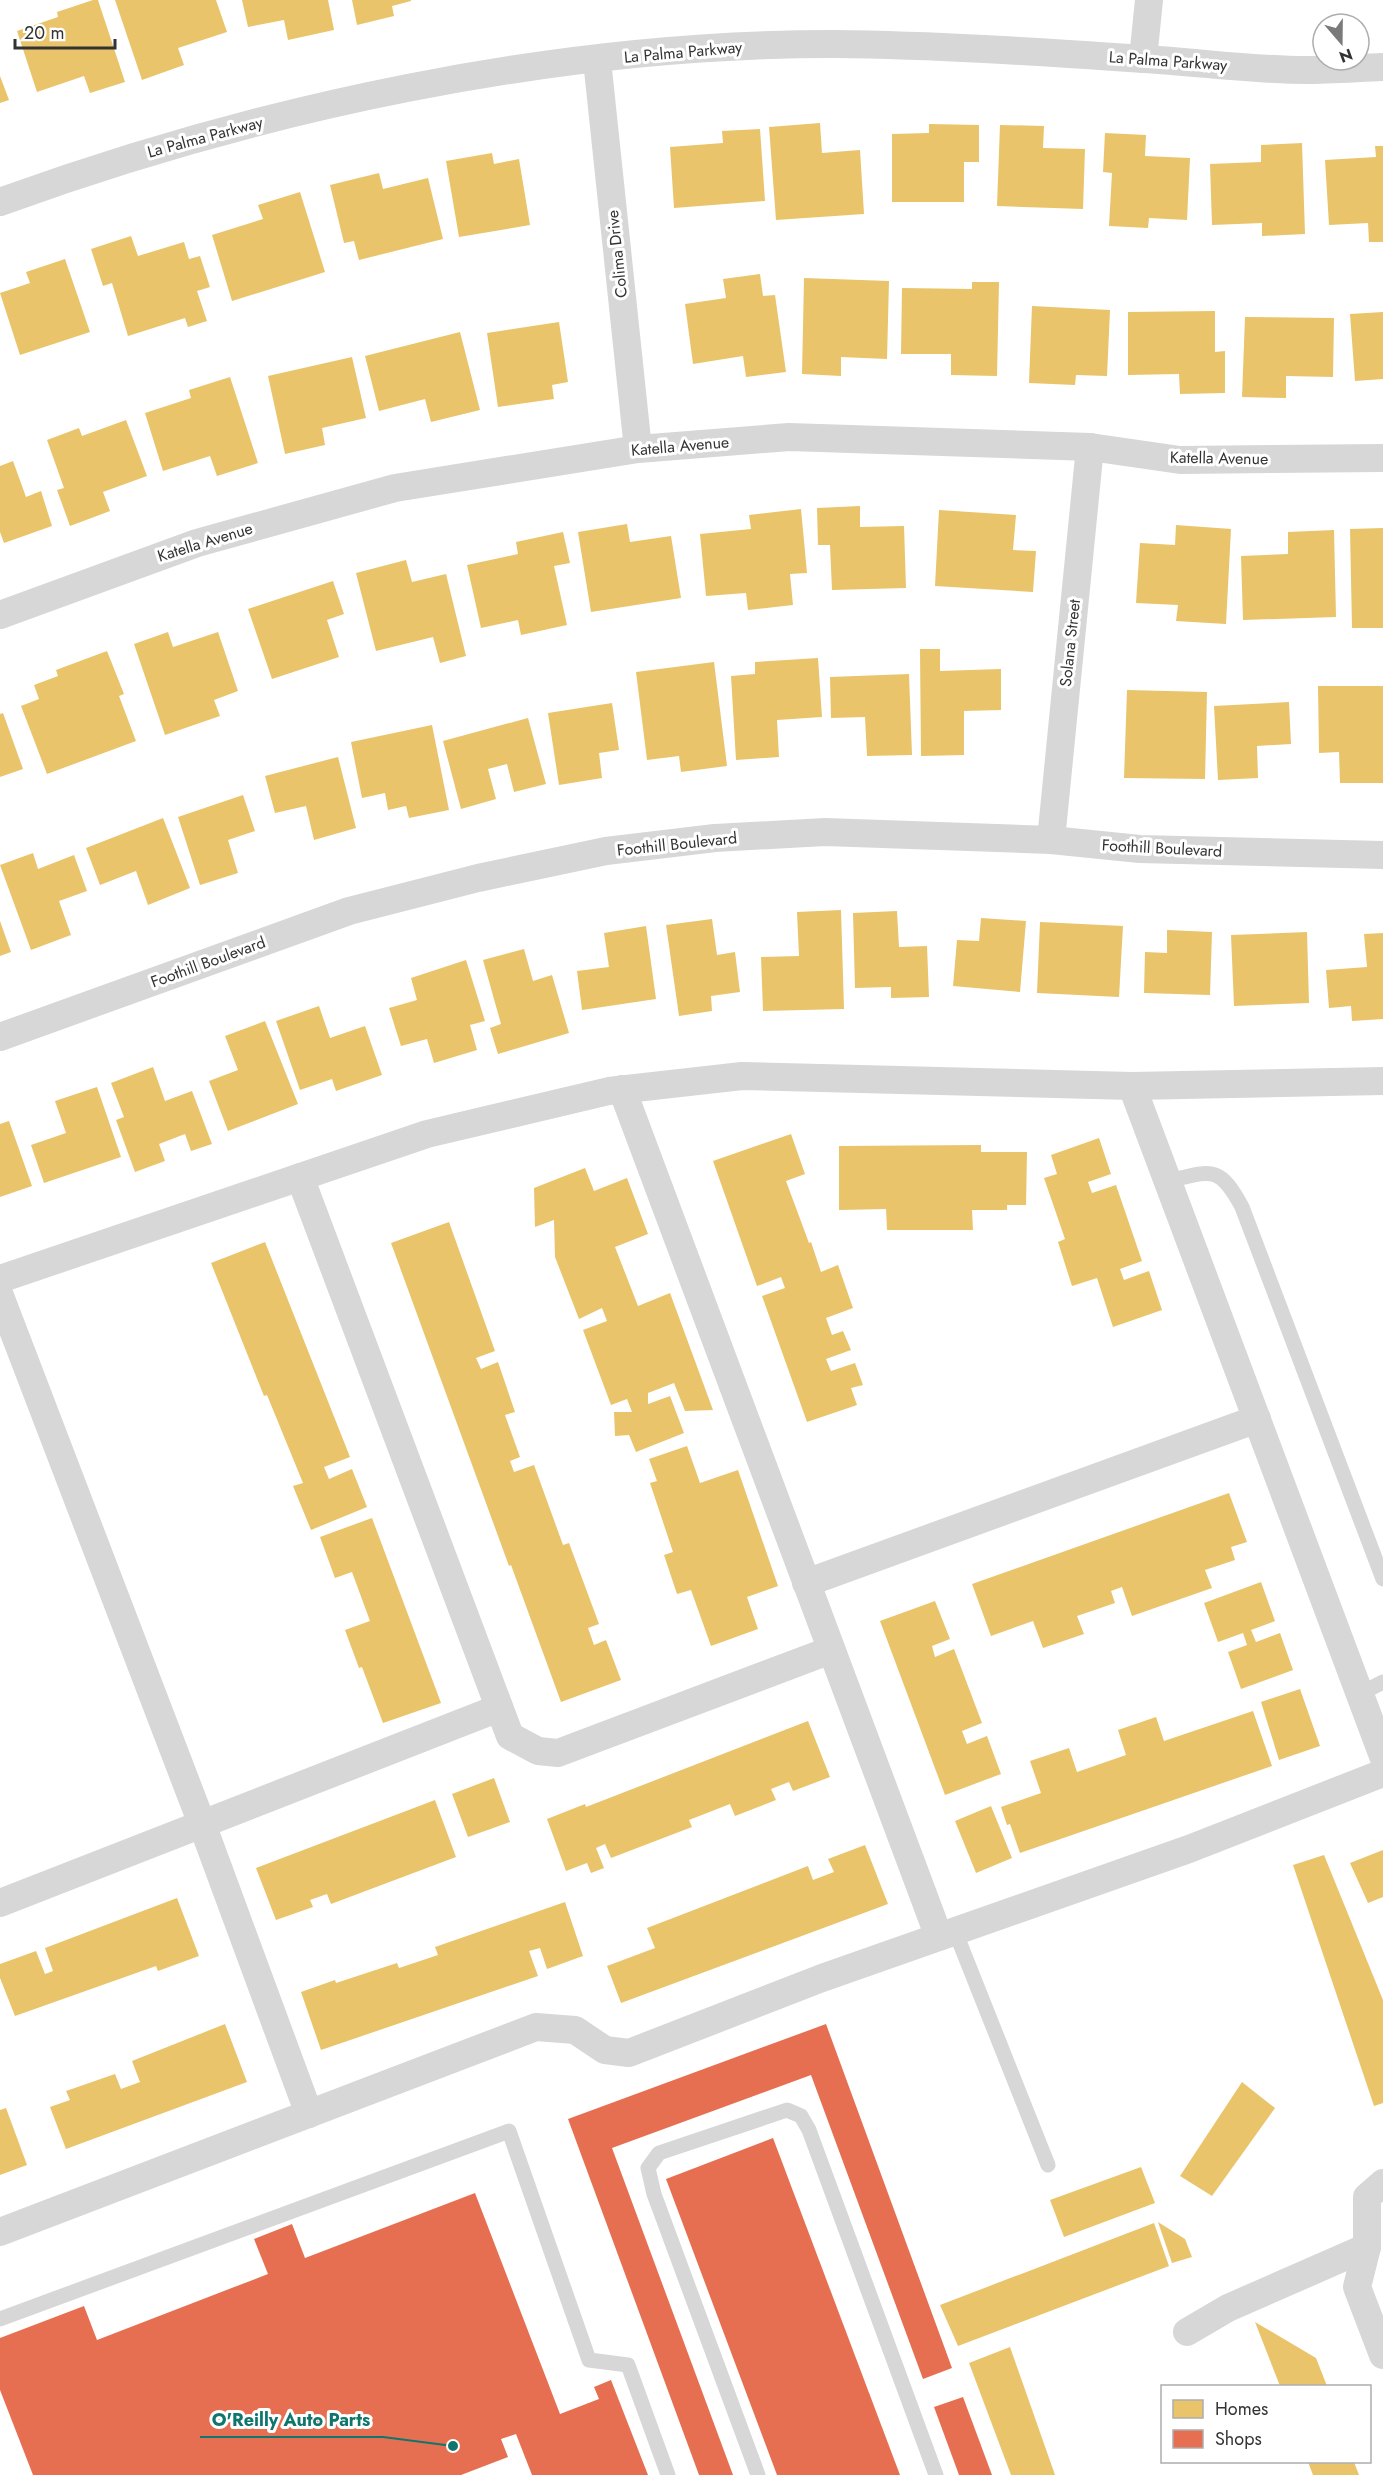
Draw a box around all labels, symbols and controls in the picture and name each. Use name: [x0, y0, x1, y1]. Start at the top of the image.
scale bar: [15, 12, 116, 50]
north arrow: [1311, 12, 1371, 72]
text: 20 m: [24, 20, 64, 46]
street label: La Palma Parkway: [623, 35, 744, 69]
text: N: [1336, 43, 1356, 69]
street label: La Palma Parkway: [1108, 45, 1229, 77]
street label: La Palma Parkway: [145, 110, 266, 163]
street label: Colima Drive: [601, 209, 633, 299]
street label: Katella Avenue: [630, 430, 730, 462]
street label: Katella Avenue: [1170, 446, 1268, 470]
street label: Katella Avenue: [155, 517, 255, 567]
street label: Solana Street: [1054, 598, 1086, 688]
street label: Foothill Boulevard: [616, 826, 738, 862]
street label: Foothill Boulevard: [1101, 833, 1223, 863]
street label: Foothill Boulevard: [147, 931, 269, 993]
legend: [1161, 2385, 1371, 2463]
text: Homes: [1215, 2396, 1268, 2422]
callout: O'Reilly Auto Parts: [200, 2401, 383, 2437]
text: O'Reilly Auto Parts: [212, 2407, 370, 2433]
text: Shops: [1215, 2426, 1262, 2452]

